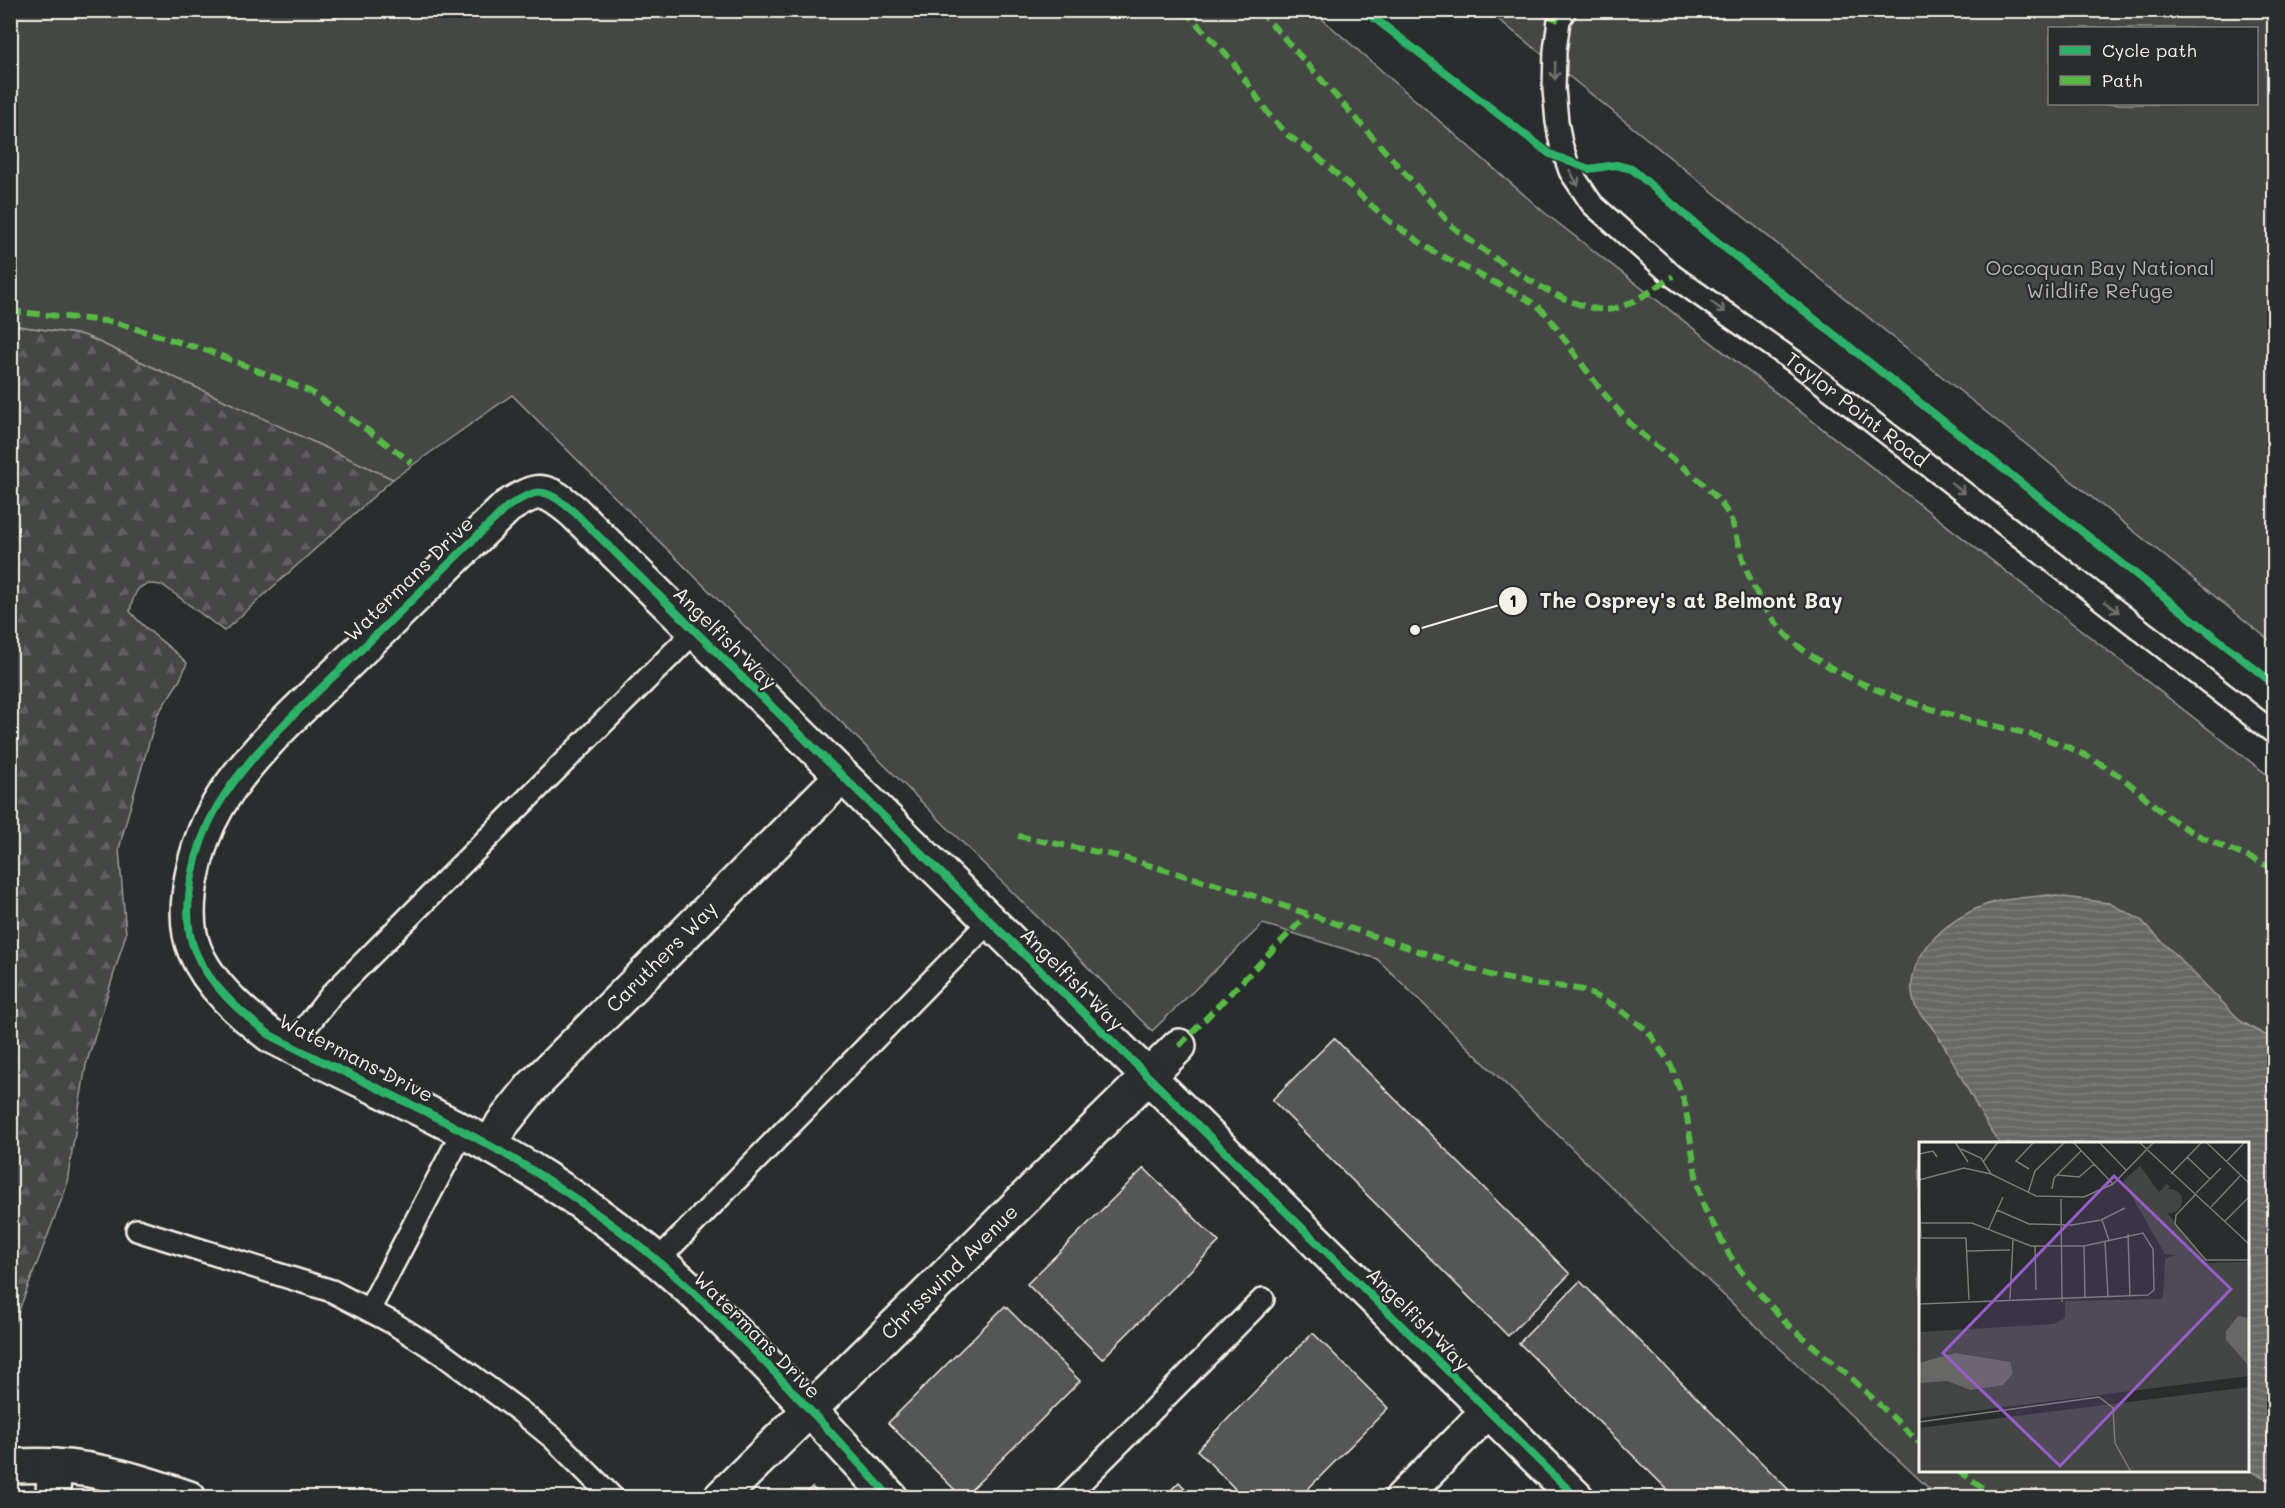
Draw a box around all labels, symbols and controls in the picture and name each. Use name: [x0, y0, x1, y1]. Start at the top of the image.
legend: [2048, 27, 2258, 105]
text: Cycle path: [2102, 38, 2197, 62]
one-way arrow: [1549, 60, 1561, 80]
text: Path: [2102, 68, 2142, 92]
one-way arrow: [1568, 169, 1580, 186]
park label: Occoquan Bay National Wildlife Refuge: [1985, 254, 2215, 303]
one-way arrow: [1709, 301, 1725, 313]
street label: Taylor Point Road: [1781, 345, 1934, 472]
one-way arrow: [1949, 481, 1965, 494]
street label: Watermans Drive: [338, 510, 478, 647]
street label: Angelfish Way: [669, 580, 783, 694]
callout: The Osprey's at Belmont Bay: [1498, 581, 1855, 620]
text: The Osprey's at Belmont Bay: [1539, 586, 1843, 614]
text: 1: [1509, 588, 1517, 612]
one-way arrow: [2103, 601, 2119, 613]
street label: Caruthers Way: [600, 895, 722, 1017]
street label: Angelfish Way: [1016, 921, 1130, 1035]
street label: Watermans Drive: [275, 1007, 438, 1107]
inset map: [1919, 1142, 2249, 1472]
street label: Chrisswind Avenue: [875, 1198, 1023, 1345]
street label: Angelfish Way: [1362, 1261, 1476, 1375]
street label: Watermans Drive: [689, 1265, 827, 1403]

